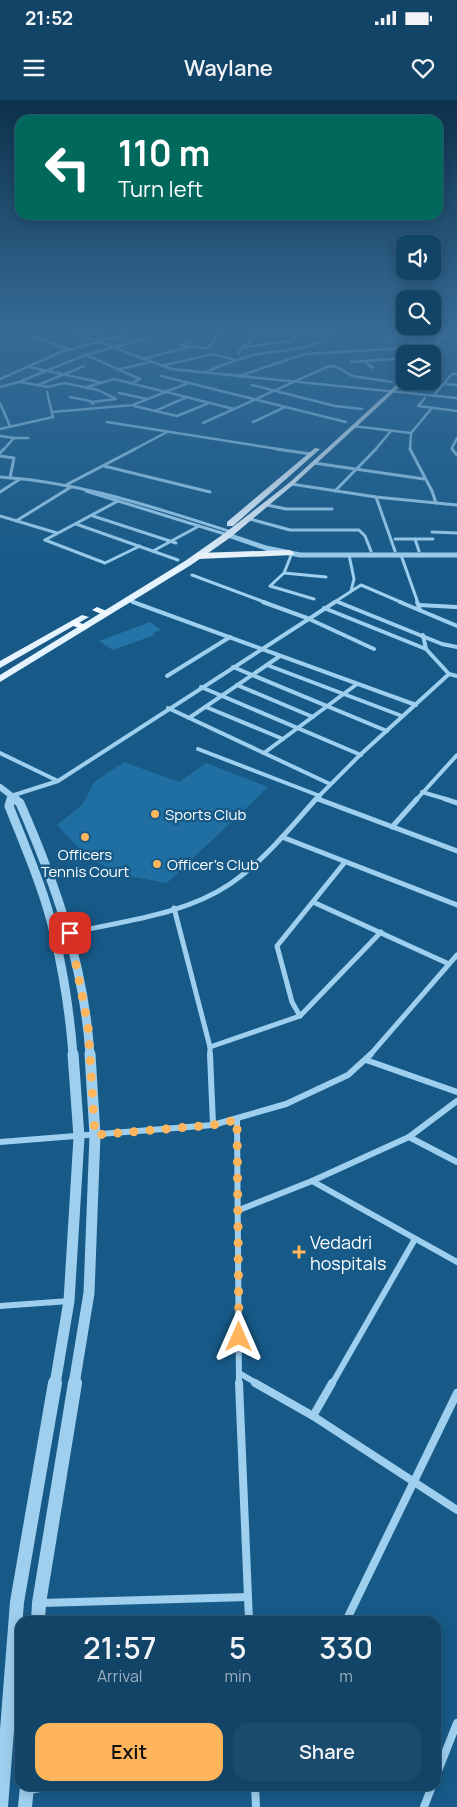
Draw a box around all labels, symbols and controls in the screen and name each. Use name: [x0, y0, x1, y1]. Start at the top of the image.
text: 21:52: [25, 5, 73, 31]
text: Waylane: [184, 53, 273, 83]
icon: menu: [20, 54, 48, 82]
icon: heart: [409, 54, 437, 82]
text: 110 m: [118, 129, 210, 177]
icon: left: [35, 135, 100, 200]
text: Turn left: [118, 174, 203, 204]
map controls: [396, 235, 441, 390]
button: sound: [396, 235, 441, 280]
button: search: [396, 290, 441, 335]
button: layers: [396, 345, 441, 390]
place label: Sports Club: [165, 804, 246, 825]
marker: Sports Club: [149, 808, 161, 820]
marker: Officers Tennis Court: [79, 831, 91, 843]
place label: Officers Tennis Court: [41, 844, 129, 882]
place label: Officer's Club: [167, 854, 259, 875]
marker: Officer's Club: [151, 858, 163, 870]
pin: [49, 912, 91, 954]
icon: arrive: [56, 919, 84, 947]
place label: Vedadri hospitals: [310, 1230, 386, 1275]
marker: Vedadri hospitals: [292, 1245, 306, 1259]
position arrow: [212, 1310, 264, 1362]
text: 21:57: [83, 1627, 156, 1668]
text: 5: [229, 1627, 247, 1668]
text: 330: [319, 1627, 373, 1668]
text: Arrival: [97, 1665, 143, 1687]
text: min: [224, 1665, 251, 1687]
text: m: [339, 1665, 353, 1687]
button: Exit: [35, 1723, 223, 1781]
button: Share: [233, 1723, 421, 1781]

